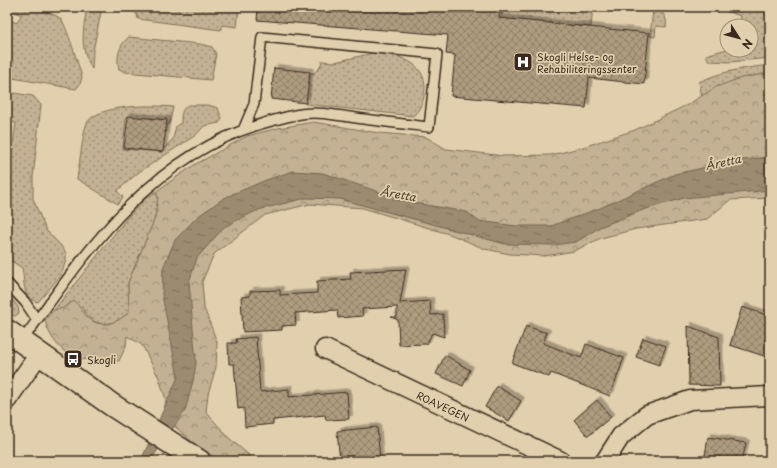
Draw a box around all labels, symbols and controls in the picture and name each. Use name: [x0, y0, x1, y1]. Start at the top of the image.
north arrow: [719, 18, 759, 58]
text: N: [738, 36, 757, 53]
place label: Skogli Helse- og Rehabiliteringssenter: [537, 49, 637, 76]
hospital icon: Skogli Helse- og Rehabiliteringssenter: [512, 51, 534, 73]
water label: Åretta: [704, 150, 744, 174]
water label: Åretta: [379, 183, 418, 206]
bus stop icon: Skogli: [62, 348, 84, 370]
place label: Skogli: [87, 352, 116, 367]
street label: ROAVEGEN: [414, 387, 472, 425]

